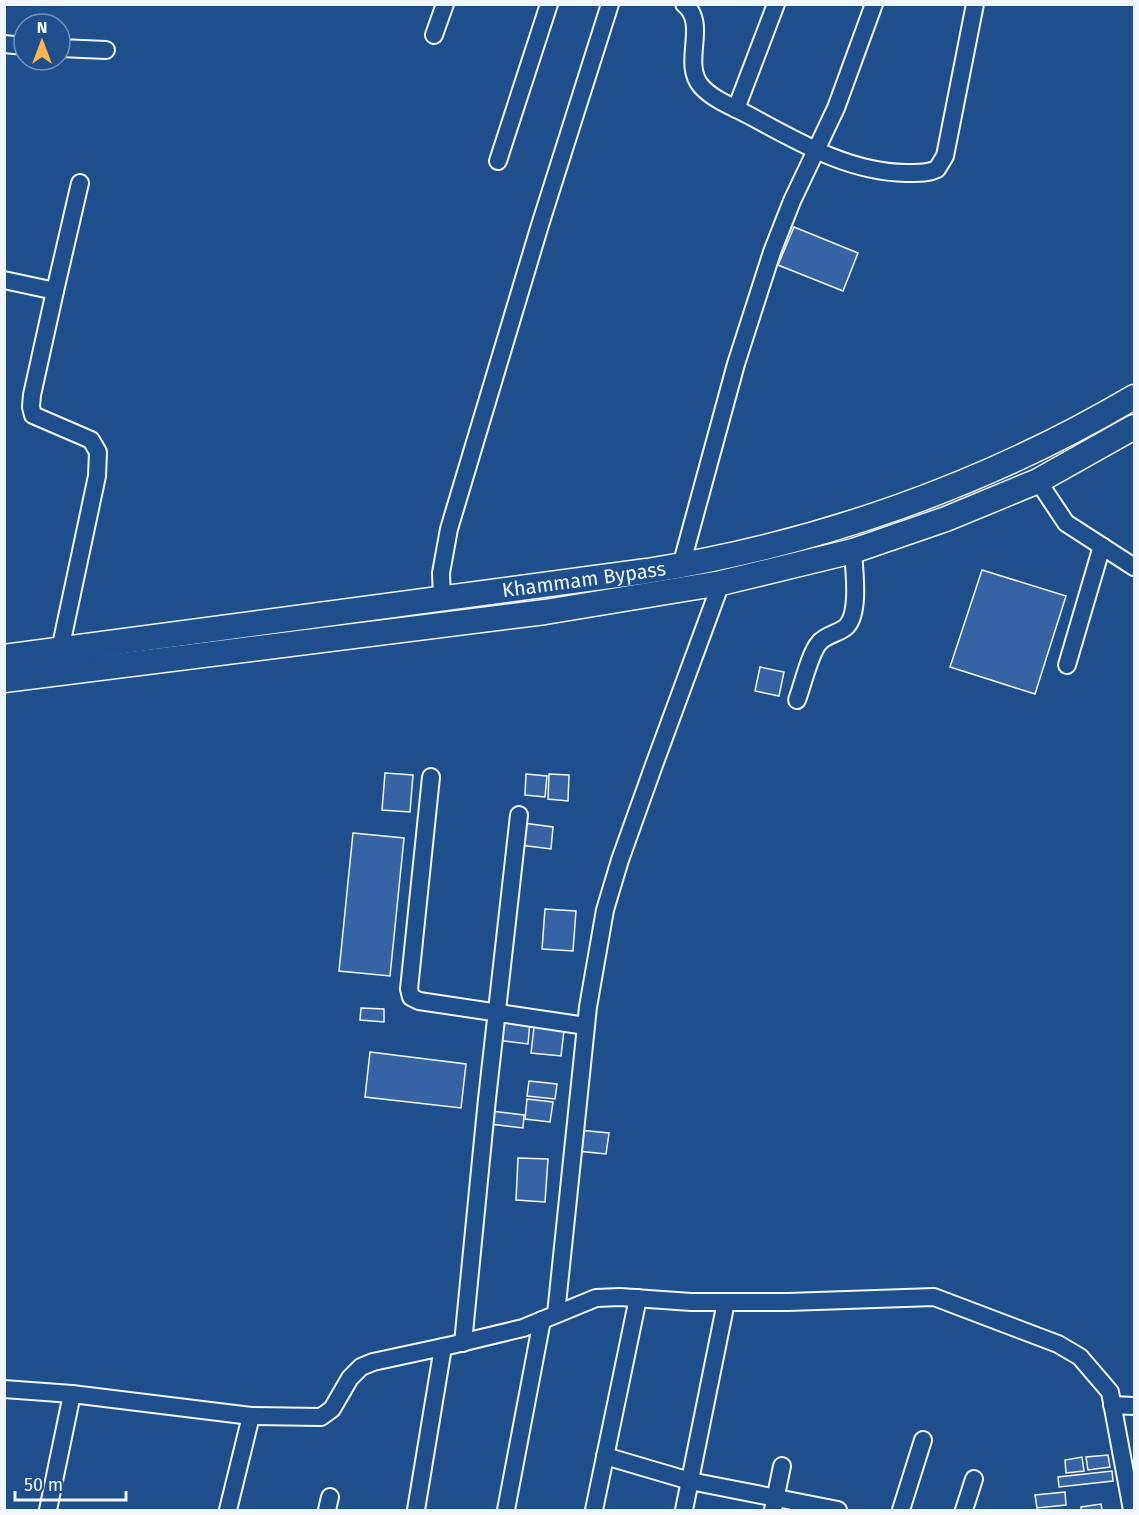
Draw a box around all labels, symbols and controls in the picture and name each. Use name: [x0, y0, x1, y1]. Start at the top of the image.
north arrow: [12, 12, 72, 72]
text: N: [37, 18, 47, 37]
street label: Khammam Bypass: [501, 556, 667, 602]
scale bar: [15, 1464, 126, 1502]
text: 50 m: [24, 1474, 63, 1496]

